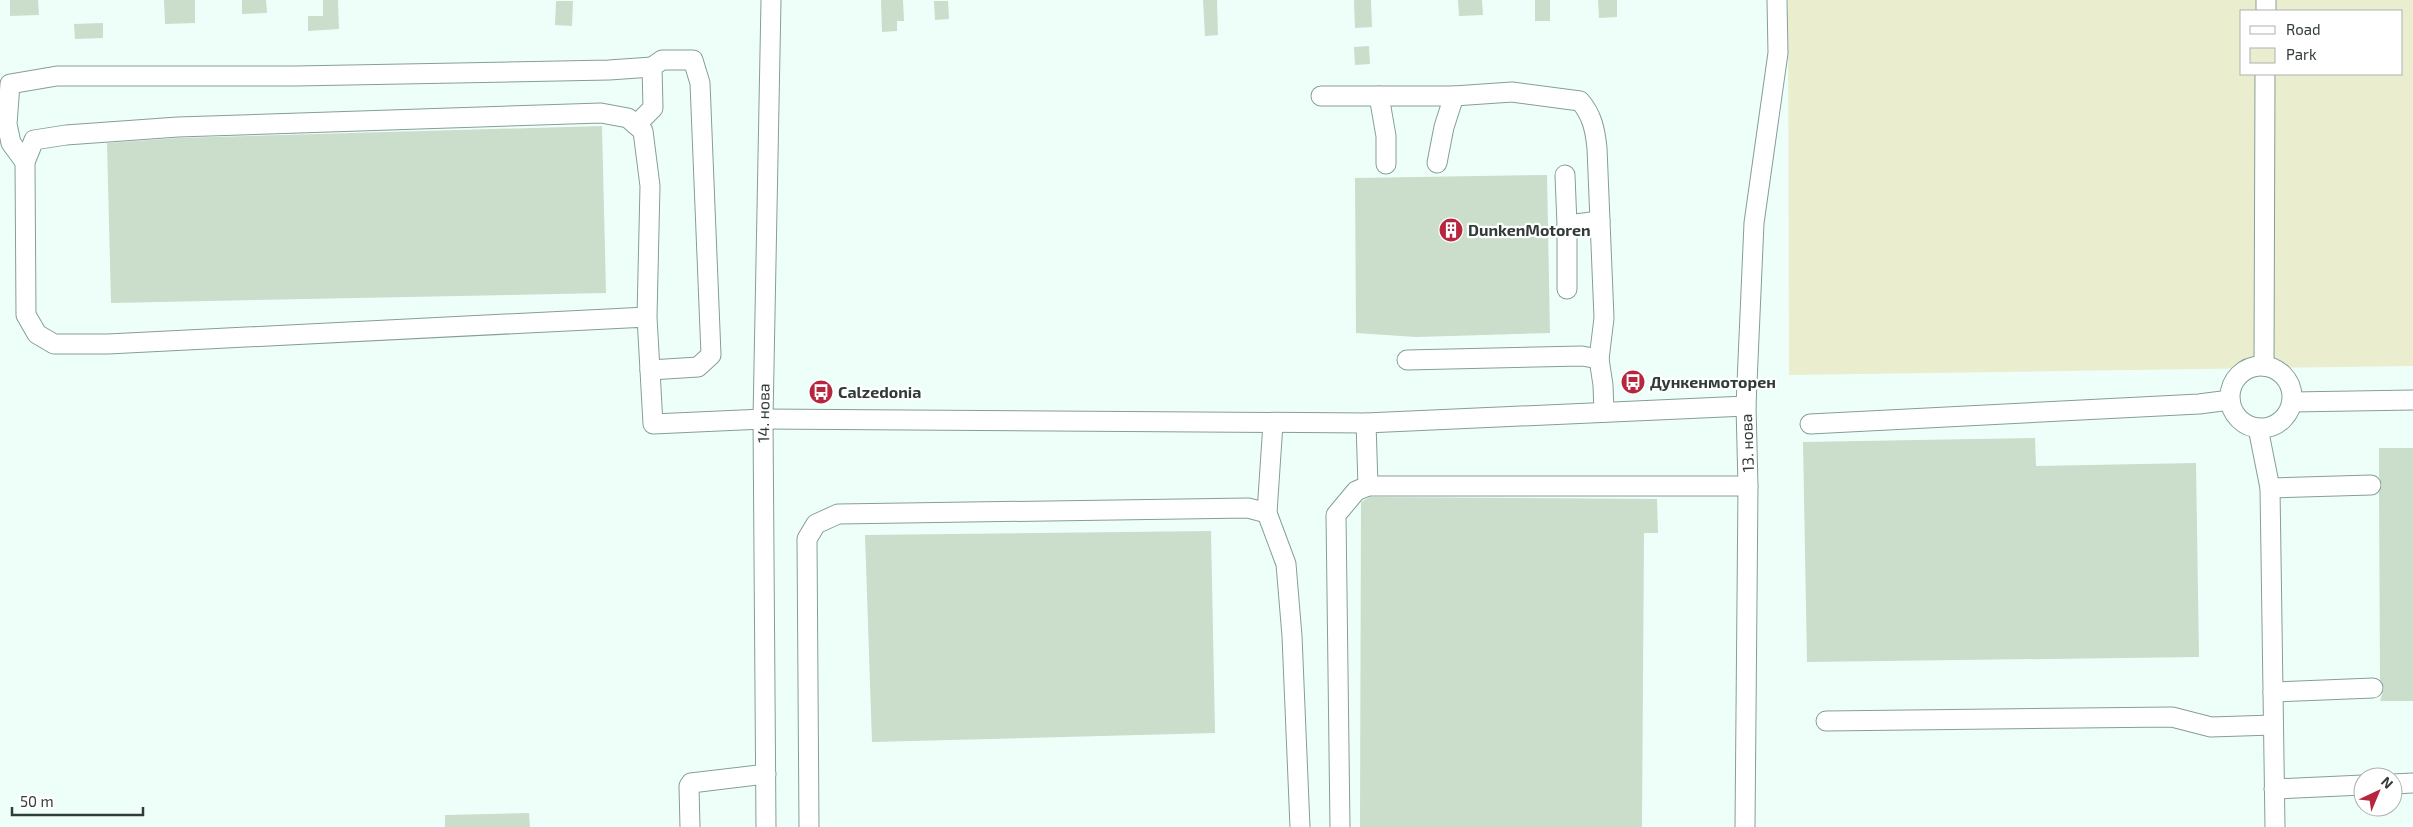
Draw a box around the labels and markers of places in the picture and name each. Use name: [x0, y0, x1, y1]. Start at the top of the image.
building icon: DunkenMotoren: [1438, 217, 1464, 243]
place label: DunkenMotoren: [1468, 220, 1591, 239]
bus stop icon: Дункенмоторен: [1620, 369, 1646, 395]
place label: Дункенмоторен: [1650, 372, 1776, 391]
bus stop icon: Calzedonia: [808, 379, 834, 405]
place label: Calzedonia: [838, 382, 921, 401]

